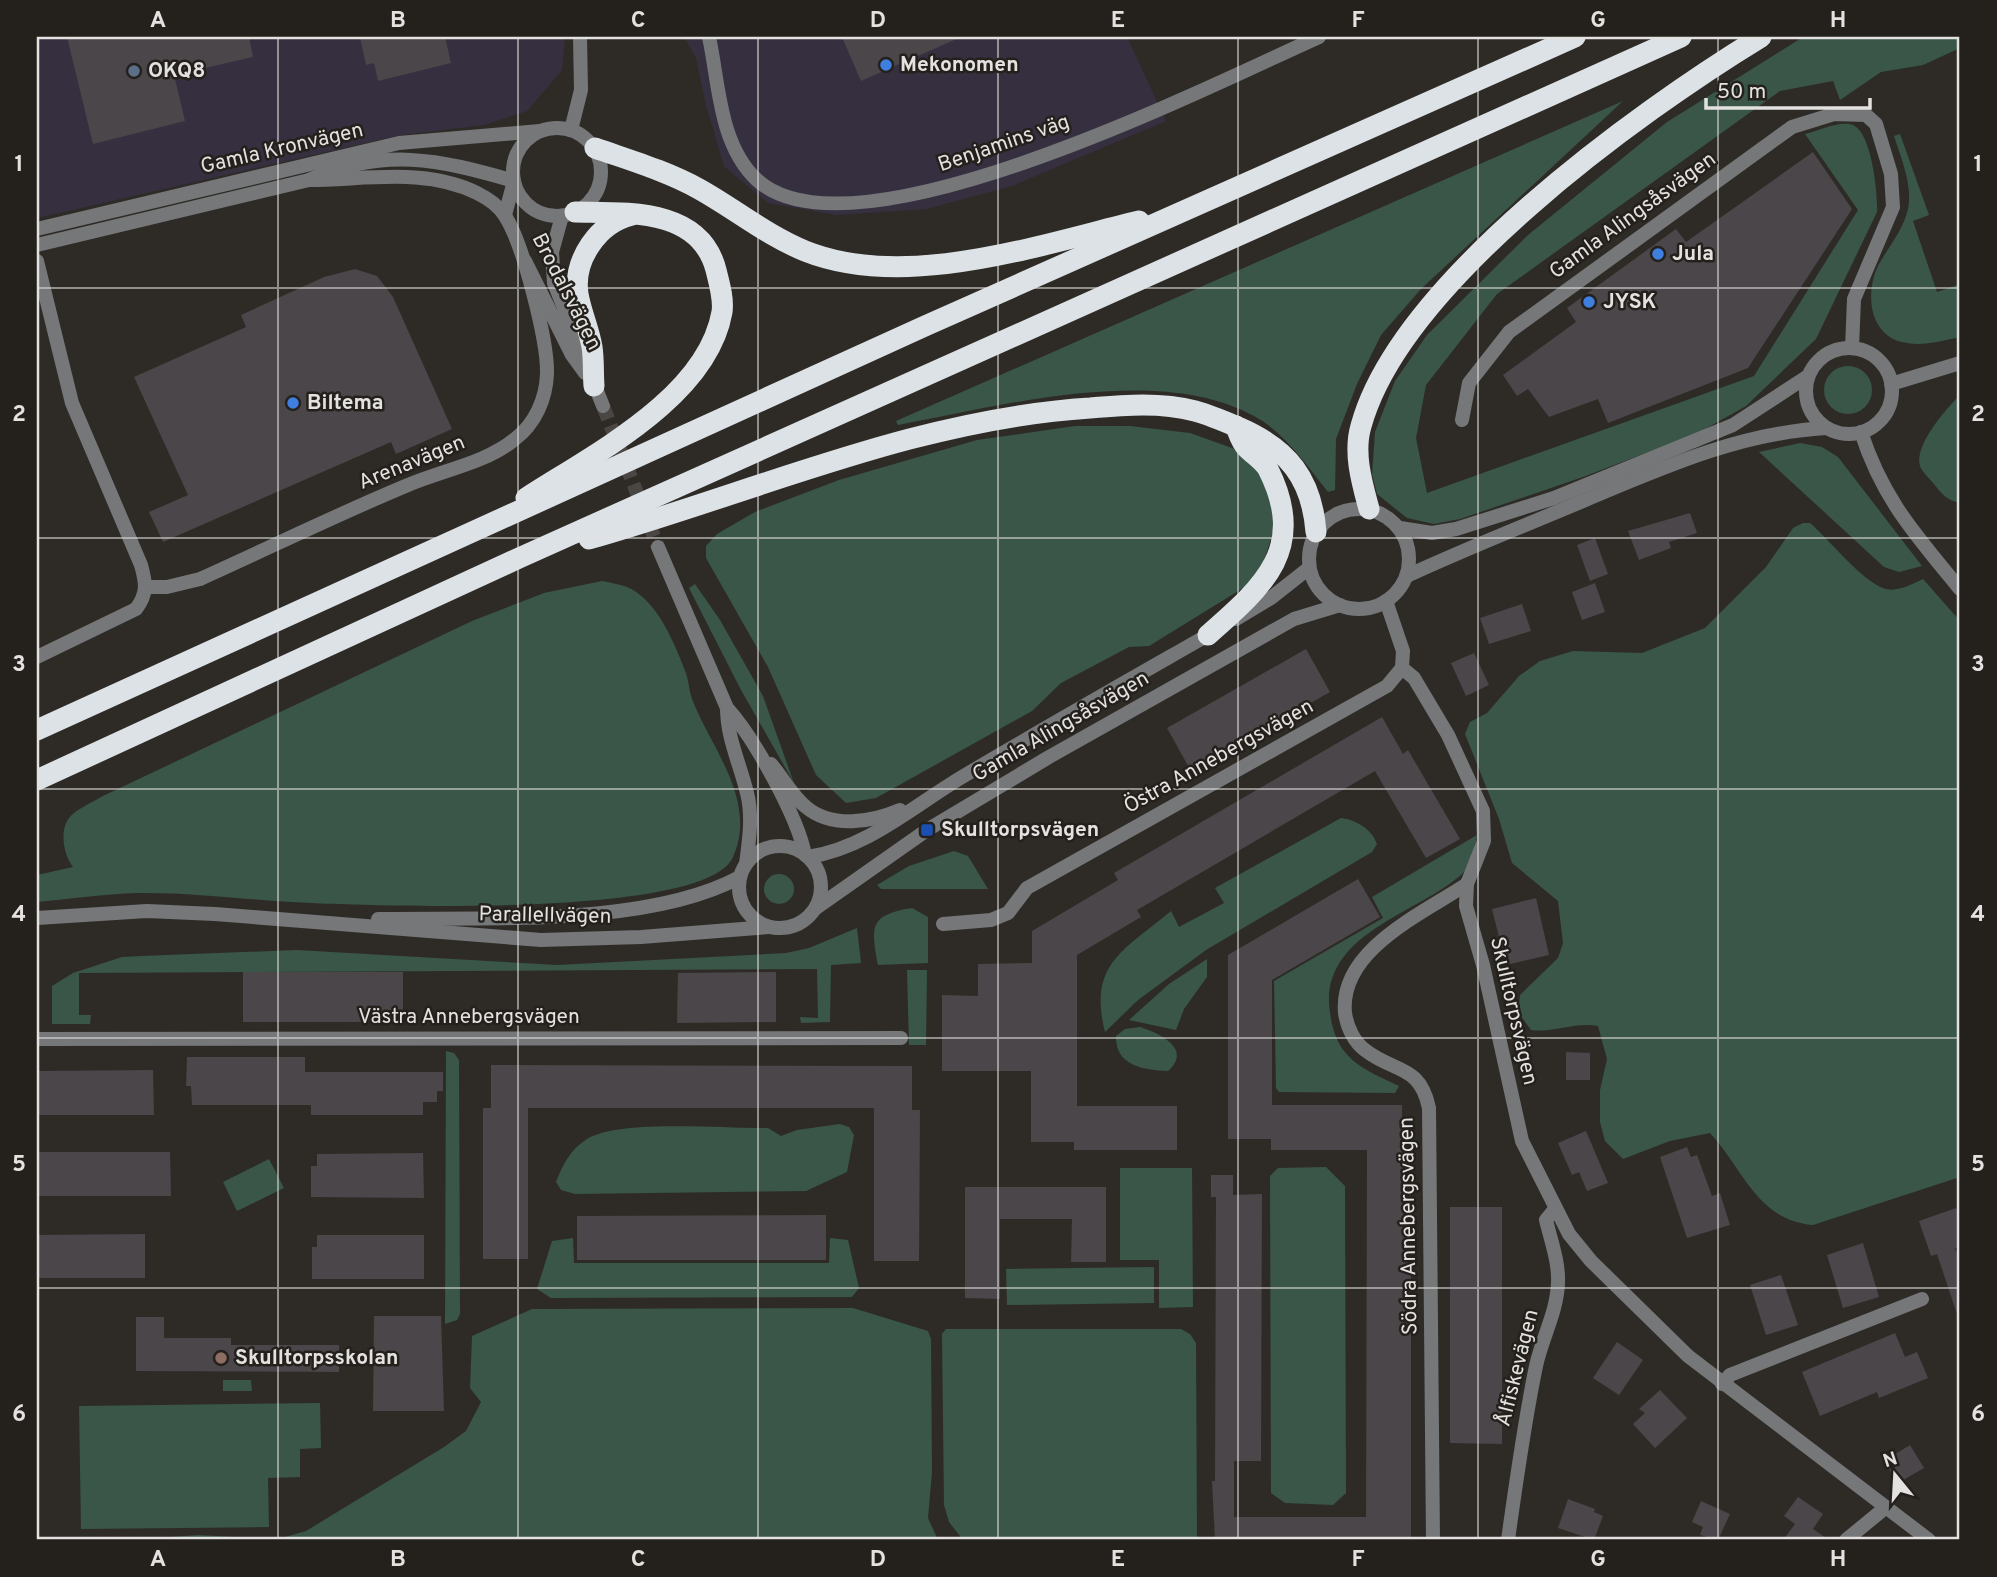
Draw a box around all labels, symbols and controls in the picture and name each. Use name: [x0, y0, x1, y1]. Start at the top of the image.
text: A: [150, 7, 166, 36]
text: B: [390, 7, 406, 36]
text: C: [631, 7, 645, 36]
text: D: [870, 7, 886, 36]
text: E: [1111, 7, 1125, 36]
text: F: [1351, 7, 1365, 36]
text: G: [1590, 7, 1606, 36]
text: H: [1830, 7, 1846, 36]
place label: Mekonomen: [900, 52, 1019, 79]
marker: Mekonomen: [878, 57, 894, 73]
place label: OKQ8: [148, 58, 206, 85]
marker: OKQ8: [126, 63, 142, 79]
scale bar: [1706, 66, 1871, 110]
text: 50 m: [1717, 79, 1766, 106]
street label: Benjamins väg: [935, 109, 1073, 179]
street label: Gamla Kronvägen: [198, 117, 366, 181]
street label: Gamla Alingsåsvägen: [1544, 146, 1722, 286]
text: 1: [14, 151, 24, 180]
text: 1: [1973, 151, 1983, 180]
street label: Brodalsvägen: [525, 229, 607, 355]
place label: Jula: [1672, 241, 1714, 268]
marker: Jula: [1650, 246, 1666, 262]
place label: JYSK: [1603, 289, 1657, 316]
marker: JYSK: [1581, 294, 1597, 310]
place label: Biltema: [307, 390, 384, 417]
marker: Biltema: [285, 395, 301, 411]
text: 2: [12, 401, 26, 430]
text: 2: [1971, 401, 1985, 430]
street label: Arenavägen: [355, 429, 469, 497]
text: 3: [12, 651, 26, 680]
text: 3: [1971, 651, 1985, 680]
street label: Gamla Alingsåsvägen: [968, 665, 1154, 789]
street label: Östra Annebergsvägen: [1119, 694, 1319, 820]
place label: Skulltorpsvägen: [941, 817, 1099, 844]
marker: Skulltorpsvägen: [919, 822, 935, 838]
text: 4: [12, 901, 26, 930]
street label: Parallellvägen: [478, 901, 612, 931]
text: 4: [1971, 901, 1985, 930]
street label: Skulltorpsvägen: [1483, 934, 1543, 1088]
street label: Västra Annebergsvägen: [358, 1004, 580, 1031]
street label: Södra Annebergsvägen: [1394, 1117, 1424, 1335]
text: 5: [12, 1151, 26, 1180]
text: 5: [1971, 1151, 1985, 1180]
street label: Ålfiskevägen: [1490, 1307, 1546, 1429]
place label: Skulltorpsskolan: [235, 1345, 398, 1372]
marker: Skulltorpsskolan: [213, 1350, 229, 1366]
text: 6: [12, 1401, 26, 1430]
text: 6: [1971, 1401, 1985, 1430]
north arrow: [1860, 1440, 1930, 1510]
text: N: [1880, 1447, 1901, 1474]
text: A: [150, 1546, 166, 1575]
text: B: [390, 1546, 406, 1575]
text: C: [631, 1546, 645, 1575]
text: D: [870, 1546, 886, 1575]
text: E: [1111, 1546, 1125, 1575]
text: F: [1351, 1546, 1365, 1575]
text: G: [1590, 1546, 1606, 1575]
text: H: [1830, 1546, 1846, 1575]

